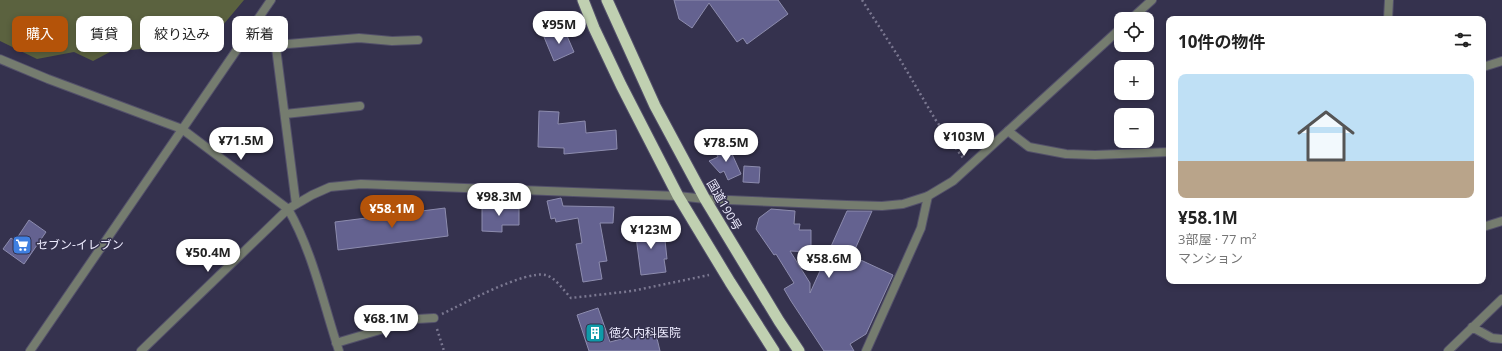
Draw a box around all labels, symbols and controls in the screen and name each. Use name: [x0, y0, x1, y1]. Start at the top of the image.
pin: ¥95M: [535, 11, 583, 45]
map controls: [1114, 12, 1154, 148]
button: locate: [1114, 12, 1154, 52]
text: ¥95M: [542, 15, 576, 33]
chip: 購入: [12, 16, 68, 52]
chip: 賃貸: [76, 16, 132, 52]
chip: 絞り込み: [140, 16, 224, 52]
chip: 新着: [232, 16, 288, 52]
icon: filters: [1452, 29, 1474, 51]
text: 10件の物件: [1178, 30, 1265, 53]
button: +: [1114, 60, 1154, 100]
icon: home: [1290, 100, 1362, 172]
button: −: [1114, 108, 1154, 148]
pin: ¥103M: [936, 123, 992, 157]
pin: ¥71.5M: [208, 127, 274, 161]
text: ¥103M: [943, 127, 985, 145]
pin: ¥78.5M: [693, 129, 759, 163]
text: ¥71.5M: [218, 131, 264, 149]
text: ¥78.5M: [703, 133, 749, 151]
street label: 国道190号: [703, 176, 746, 234]
pin: ¥98.3M: [466, 183, 532, 217]
text: ¥98.3M: [476, 187, 522, 205]
pin: ¥58.1M: [359, 195, 425, 229]
text: ¥58.1M: [369, 199, 415, 217]
text: ¥58.1M: [1178, 206, 1238, 229]
pin: ¥123M: [623, 216, 679, 250]
text: ¥123M: [630, 220, 672, 238]
text: 3部屋 · 77 m²: [1178, 230, 1256, 248]
supermarket icon: セブン-イレブン: [11, 234, 33, 256]
place label: セブン-イレブン: [36, 236, 124, 253]
pin: ¥50.4M: [175, 239, 241, 273]
text: ¥50.4M: [185, 243, 231, 261]
pin: ¥58.6M: [796, 245, 862, 279]
text: ¥58.6M: [806, 249, 852, 267]
text: マンション: [1178, 249, 1243, 267]
pin: ¥68.1M: [353, 305, 419, 339]
text: ¥68.1M: [363, 309, 409, 327]
building icon: 徳久内科医院: [584, 322, 606, 344]
place label: 徳久内科医院: [609, 324, 681, 341]

